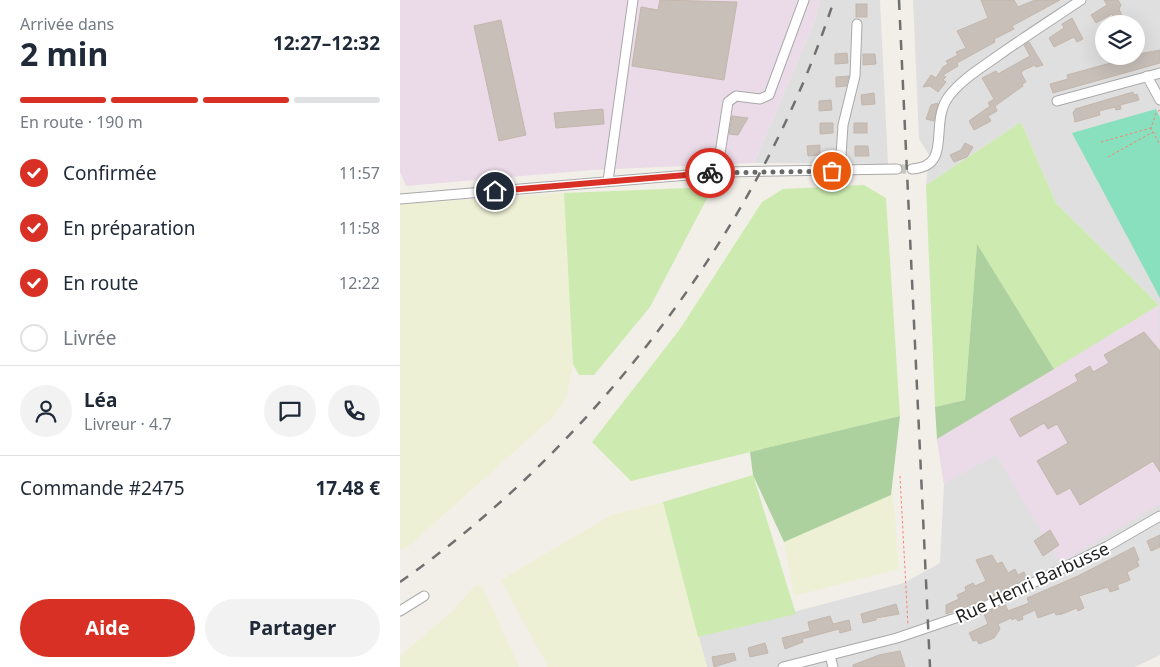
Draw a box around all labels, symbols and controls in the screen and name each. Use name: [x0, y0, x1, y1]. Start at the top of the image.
text: Arrivée dans: [20, 13, 114, 35]
map controls: [1095, 15, 1145, 65]
button: layers: [1095, 15, 1145, 65]
text: 12:27–12:32: [273, 30, 380, 56]
text: 2 min: [20, 32, 108, 75]
text: En route · 190 m: [20, 111, 143, 133]
courier: [685, 148, 735, 198]
pin: [811, 150, 853, 192]
icon: bag: [818, 157, 846, 185]
icon: check: [20, 159, 48, 187]
icon: bike: [696, 159, 724, 187]
text: Confirmée: [63, 160, 157, 186]
text: 11:57: [339, 162, 380, 184]
pin: [474, 170, 516, 212]
icon: home: [481, 177, 509, 205]
icon: check: [20, 214, 48, 242]
text: En préparation: [63, 215, 196, 241]
text: 11:58: [339, 217, 380, 239]
icon: check: [20, 269, 48, 297]
text: En route: [63, 270, 139, 296]
text: 12:22: [339, 272, 380, 294]
text: Livrée: [63, 325, 116, 351]
button: person: [20, 385, 72, 437]
button: chat: [264, 385, 316, 437]
button: phone: [328, 385, 380, 437]
text: Léa: [84, 387, 117, 413]
text: Livreur · 4.7: [84, 413, 172, 435]
text: Commande #2475: [20, 475, 185, 501]
text: 17.48 €: [315, 475, 380, 501]
street label: Rue Henri Barbusse: [951, 536, 1113, 628]
button: Aide: [20, 599, 195, 657]
button: Partager: [205, 599, 380, 657]

